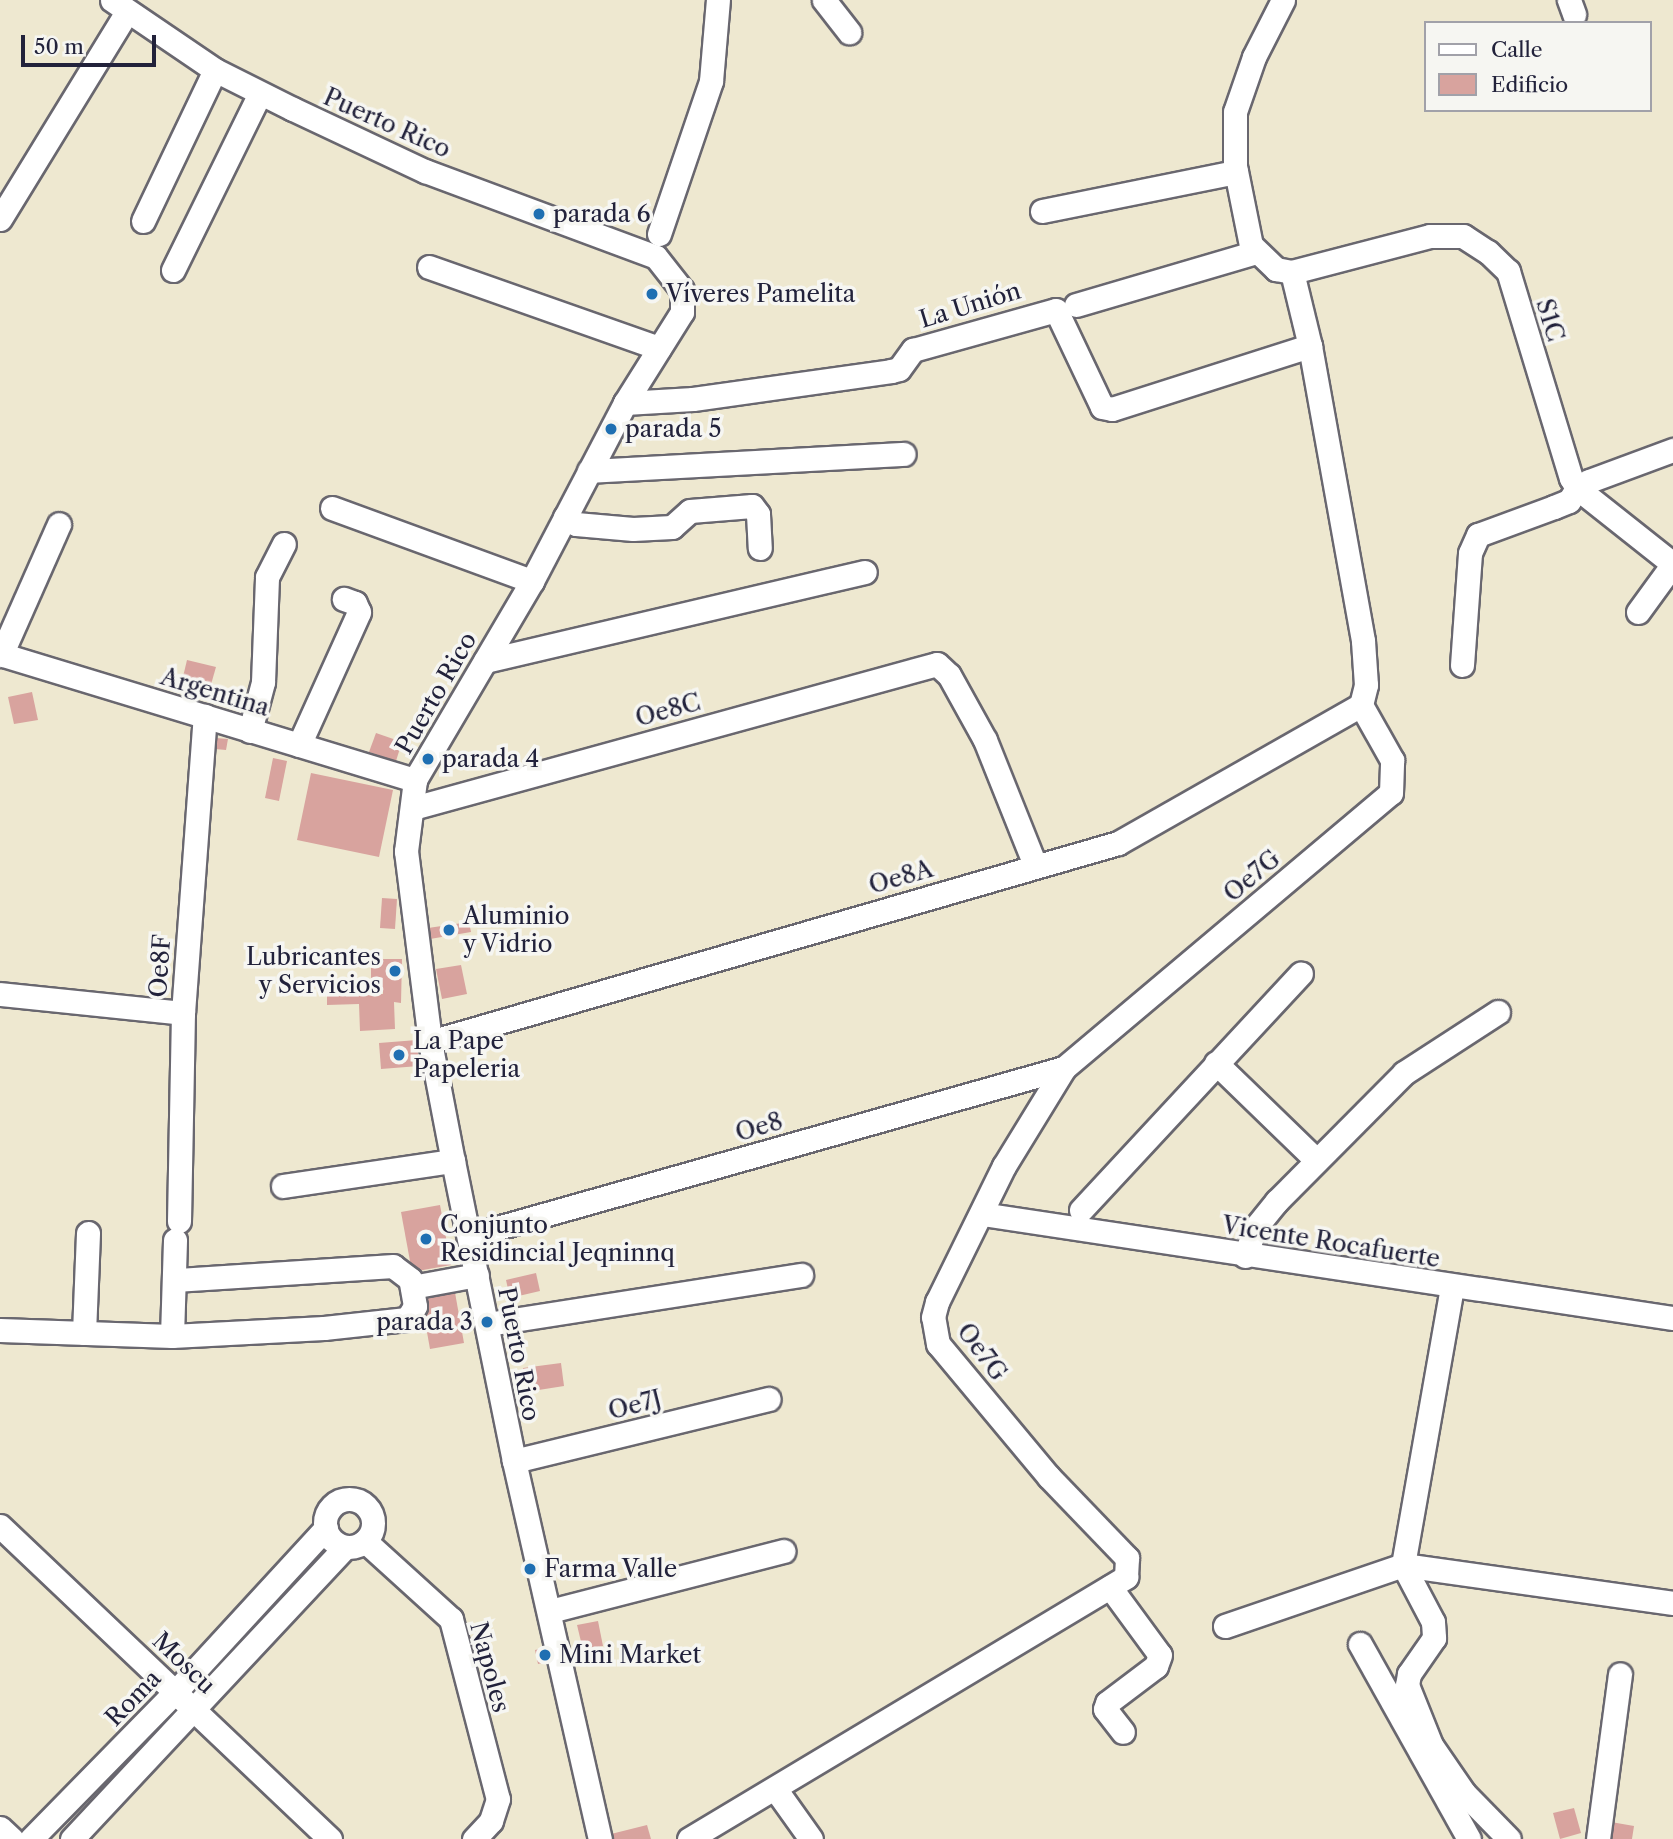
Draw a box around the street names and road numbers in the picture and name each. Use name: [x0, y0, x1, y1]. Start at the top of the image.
street label: Puerto Rico: [319, 82, 455, 164]
street label: La Unión: [916, 276, 1024, 334]
street label: S1C: [1530, 295, 1570, 345]
street label: Puerto Rico: [390, 627, 482, 759]
street label: Argentina: [157, 662, 273, 722]
street label: Oe8C: [632, 688, 704, 732]
street label: Oe7G: [1218, 844, 1286, 908]
street label: Oe8A: [866, 854, 936, 900]
street label: Oe8F: [143, 933, 177, 999]
street label: Oe8: [732, 1107, 786, 1147]
street label: Vicente Rocafuerte: [1220, 1211, 1442, 1273]
street label: Puerto Rico: [492, 1285, 546, 1423]
street label: Oe7G: [951, 1318, 1013, 1386]
street label: Oe7J: [605, 1385, 665, 1425]
street label: Napoles: [464, 1619, 516, 1715]
street label: Moscu: [147, 1626, 221, 1700]
street label: Roma: [99, 1664, 167, 1732]

